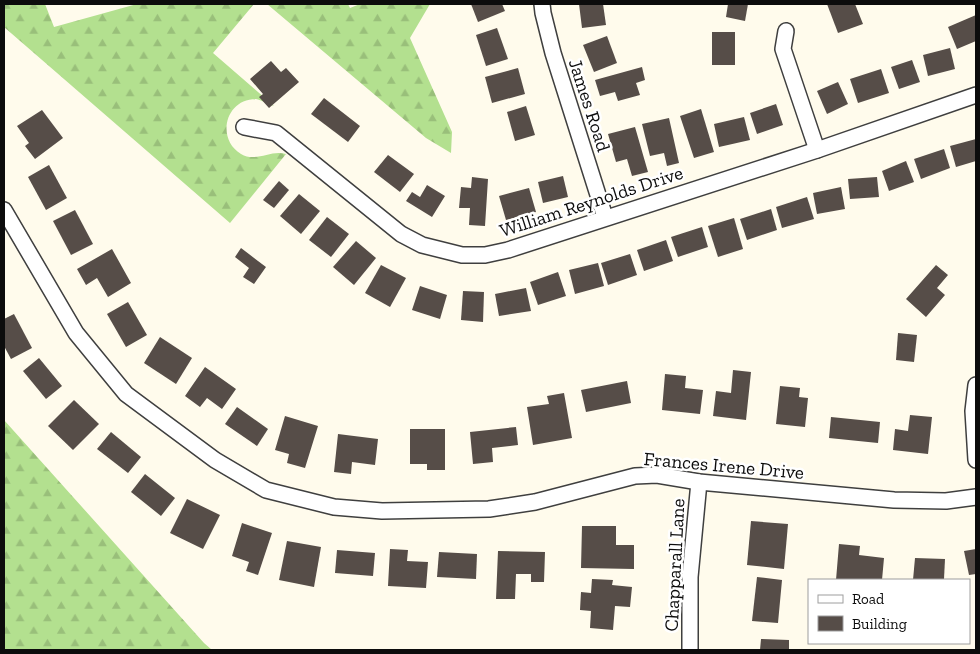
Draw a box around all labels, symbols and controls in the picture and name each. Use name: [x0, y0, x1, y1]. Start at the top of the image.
street label: James Road: [564, 56, 615, 155]
street label: William Reynolds Drive: [497, 161, 686, 242]
street label: Frances Irene Drive: [643, 447, 805, 484]
street label: Chapparall Lane: [660, 498, 689, 632]
legend: [808, 579, 970, 644]
text: Road: [852, 590, 885, 608]
text: Building: [852, 615, 907, 633]

